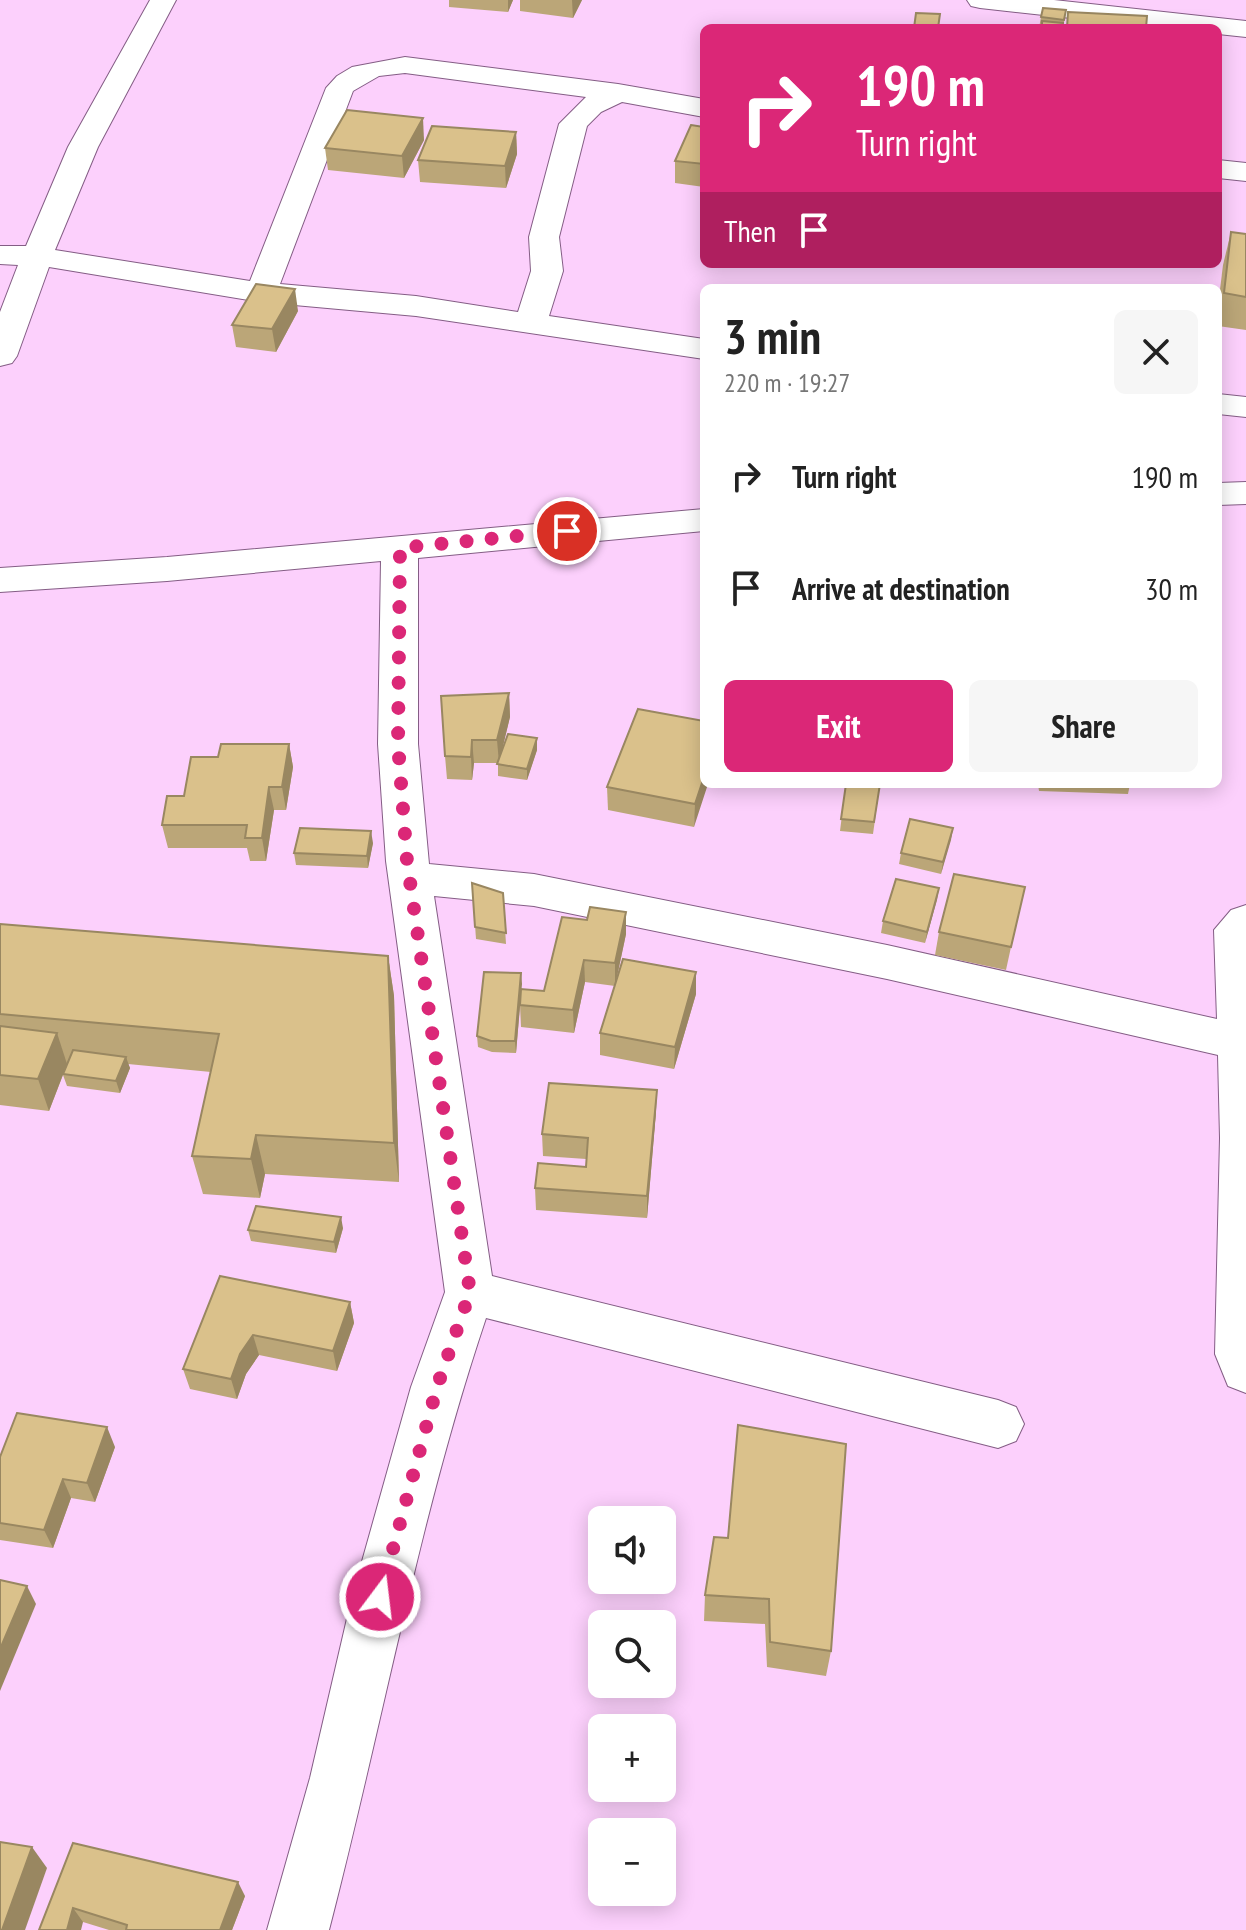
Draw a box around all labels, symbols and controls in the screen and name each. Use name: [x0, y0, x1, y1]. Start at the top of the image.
text: 190 m: [856, 49, 985, 121]
icon: right: [724, 56, 828, 160]
text: Turn right: [856, 119, 977, 166]
icon: arrive: [792, 208, 836, 252]
text: Then: [724, 211, 776, 250]
text: 3 min: [724, 305, 821, 367]
button: close: [1114, 310, 1198, 394]
text: 220 m · 19:27: [724, 366, 850, 399]
icon: right: [724, 454, 768, 498]
text: Turn right: [792, 457, 896, 496]
text: 190 m: [1132, 457, 1198, 496]
pin: [533, 497, 601, 565]
icon: arrive: [545, 509, 589, 553]
icon: arrive: [724, 566, 768, 610]
text: Arrive at destination: [792, 569, 1010, 608]
text: 30 m: [1145, 569, 1198, 608]
button: Exit: [724, 680, 953, 772]
button: Share: [969, 680, 1198, 772]
map controls: [588, 1506, 676, 1906]
button: sound: [588, 1506, 676, 1594]
position arrow: [338, 1555, 422, 1639]
button: search: [588, 1610, 676, 1698]
button: +: [588, 1714, 676, 1802]
button: −: [588, 1818, 676, 1906]

